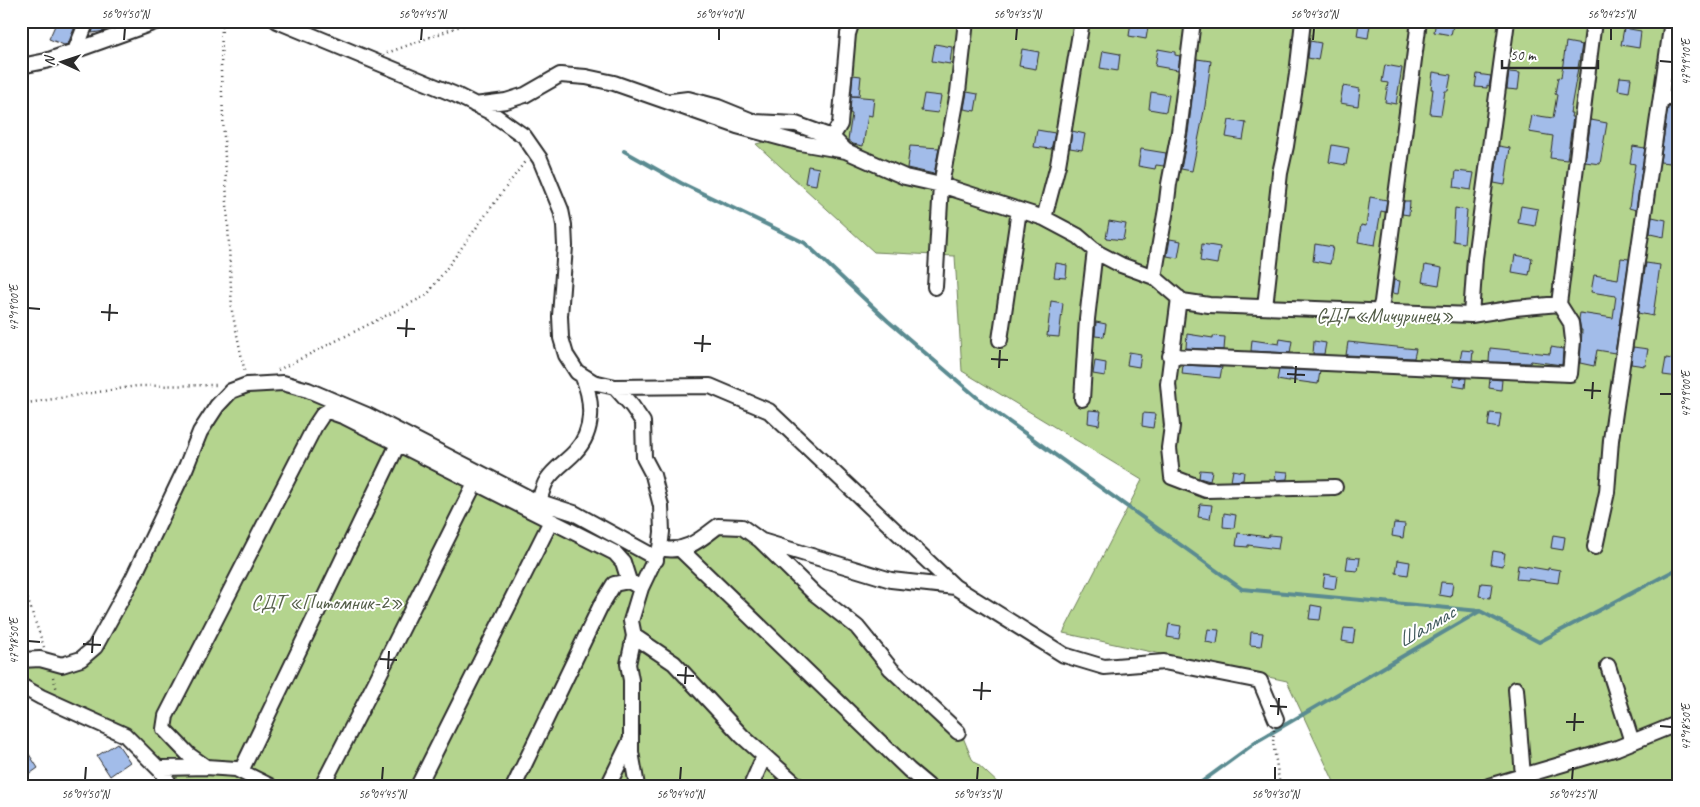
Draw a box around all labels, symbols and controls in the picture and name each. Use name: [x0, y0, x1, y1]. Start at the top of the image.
text: 56°04'50"N: [101, 6, 150, 22]
text: 56°04'45"N: [398, 6, 447, 22]
text: 56°04'40"N: [695, 6, 744, 22]
text: 56°04'35"N: [993, 6, 1042, 22]
text: 56°04'30"N: [1290, 6, 1339, 22]
text: 56°04'25"N: [1587, 6, 1636, 22]
text: 47°19'10"E: [1678, 37, 1694, 85]
north arrow: [38, 38, 88, 88]
scale bar: [1502, 38, 1599, 70]
text: 50 m: [1510, 46, 1537, 65]
text: N: [41, 54, 58, 66]
text: 47°19'00"E: [6, 283, 22, 331]
park label: СДТ «Мичуринец»: [1316, 303, 1454, 328]
text: 47°19'00"E: [1678, 369, 1694, 417]
park label: СДТ «Питомник-2»: [251, 590, 403, 615]
water label: Шалмас: [1392, 598, 1462, 653]
text: 47°18'50"E: [6, 616, 22, 664]
text: 47°18'50"E: [1678, 702, 1694, 750]
text: 56°04'50"N: [61, 786, 110, 802]
text: 56°04'45"N: [358, 786, 407, 802]
text: 56°04'40"N: [656, 786, 705, 802]
text: 56°04'35"N: [953, 786, 1002, 802]
text: 56°04'30"N: [1251, 786, 1300, 802]
text: 56°04'25"N: [1548, 786, 1597, 802]

